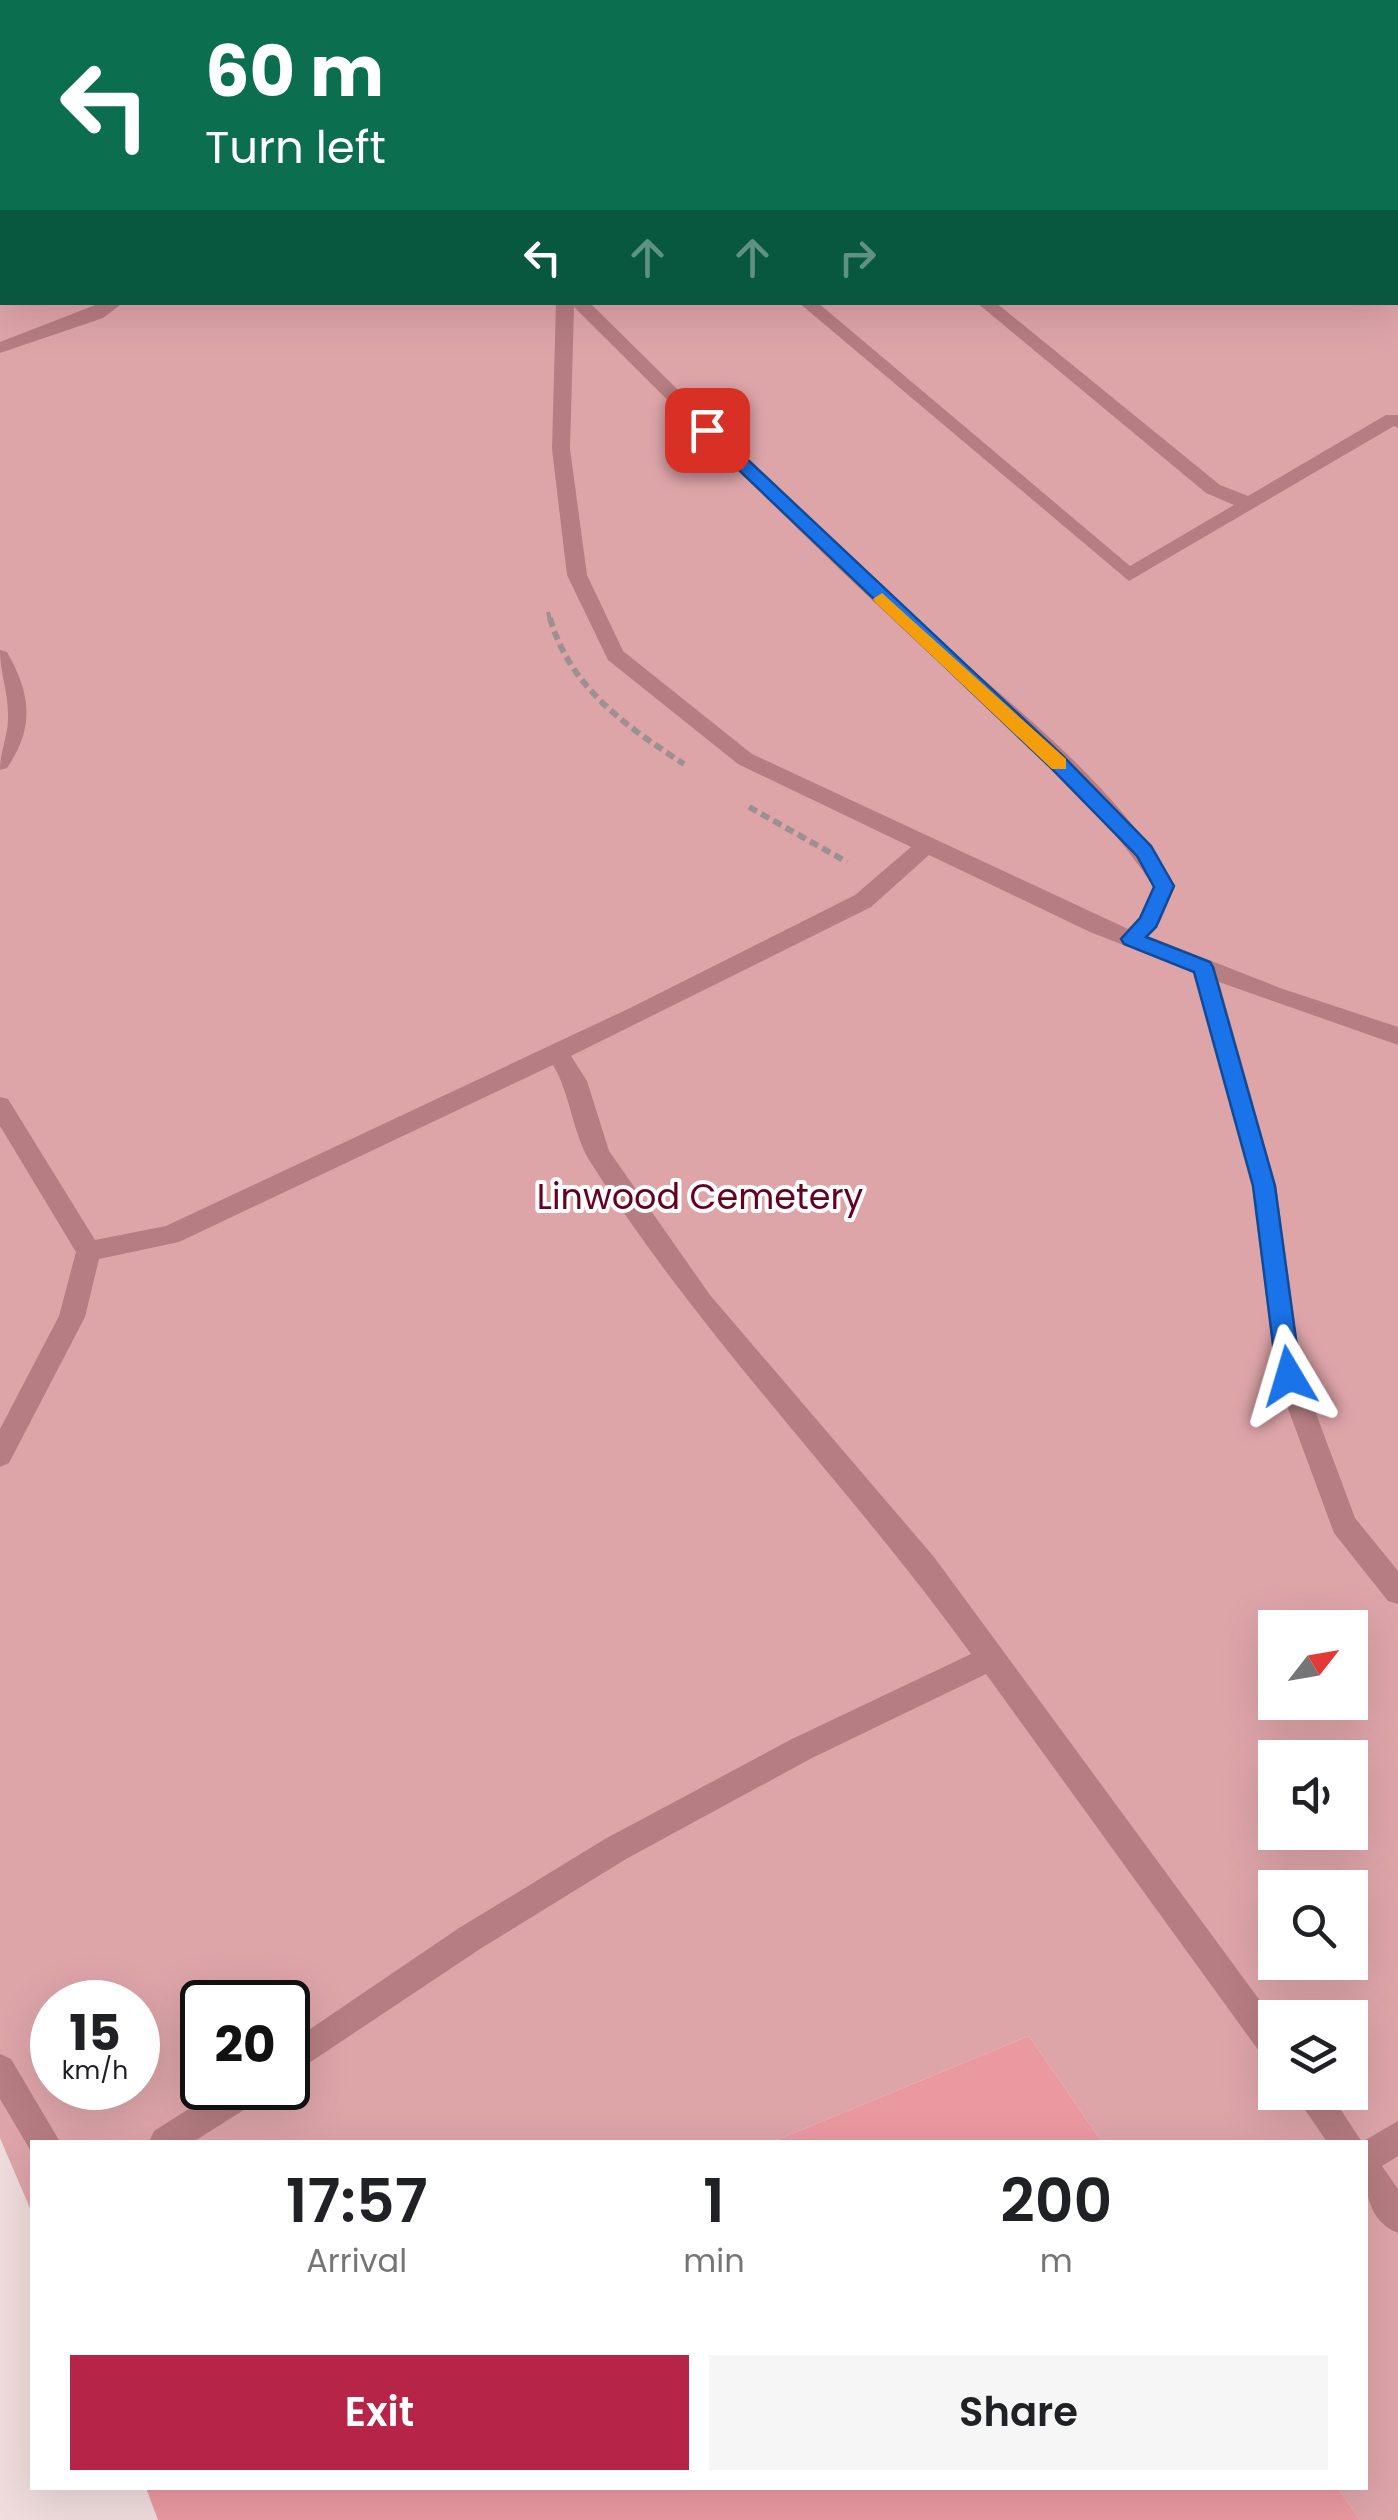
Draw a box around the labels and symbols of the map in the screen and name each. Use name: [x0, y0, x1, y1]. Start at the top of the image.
pin: [665, 388, 750, 473]
park label: Linwood Cemetery: [537, 1172, 863, 1221]
position arrow: [1237, 1324, 1341, 1428]
north arrow: [1258, 1610, 1368, 1720]
speed limit sign: 20: [180, 1980, 310, 2110]

